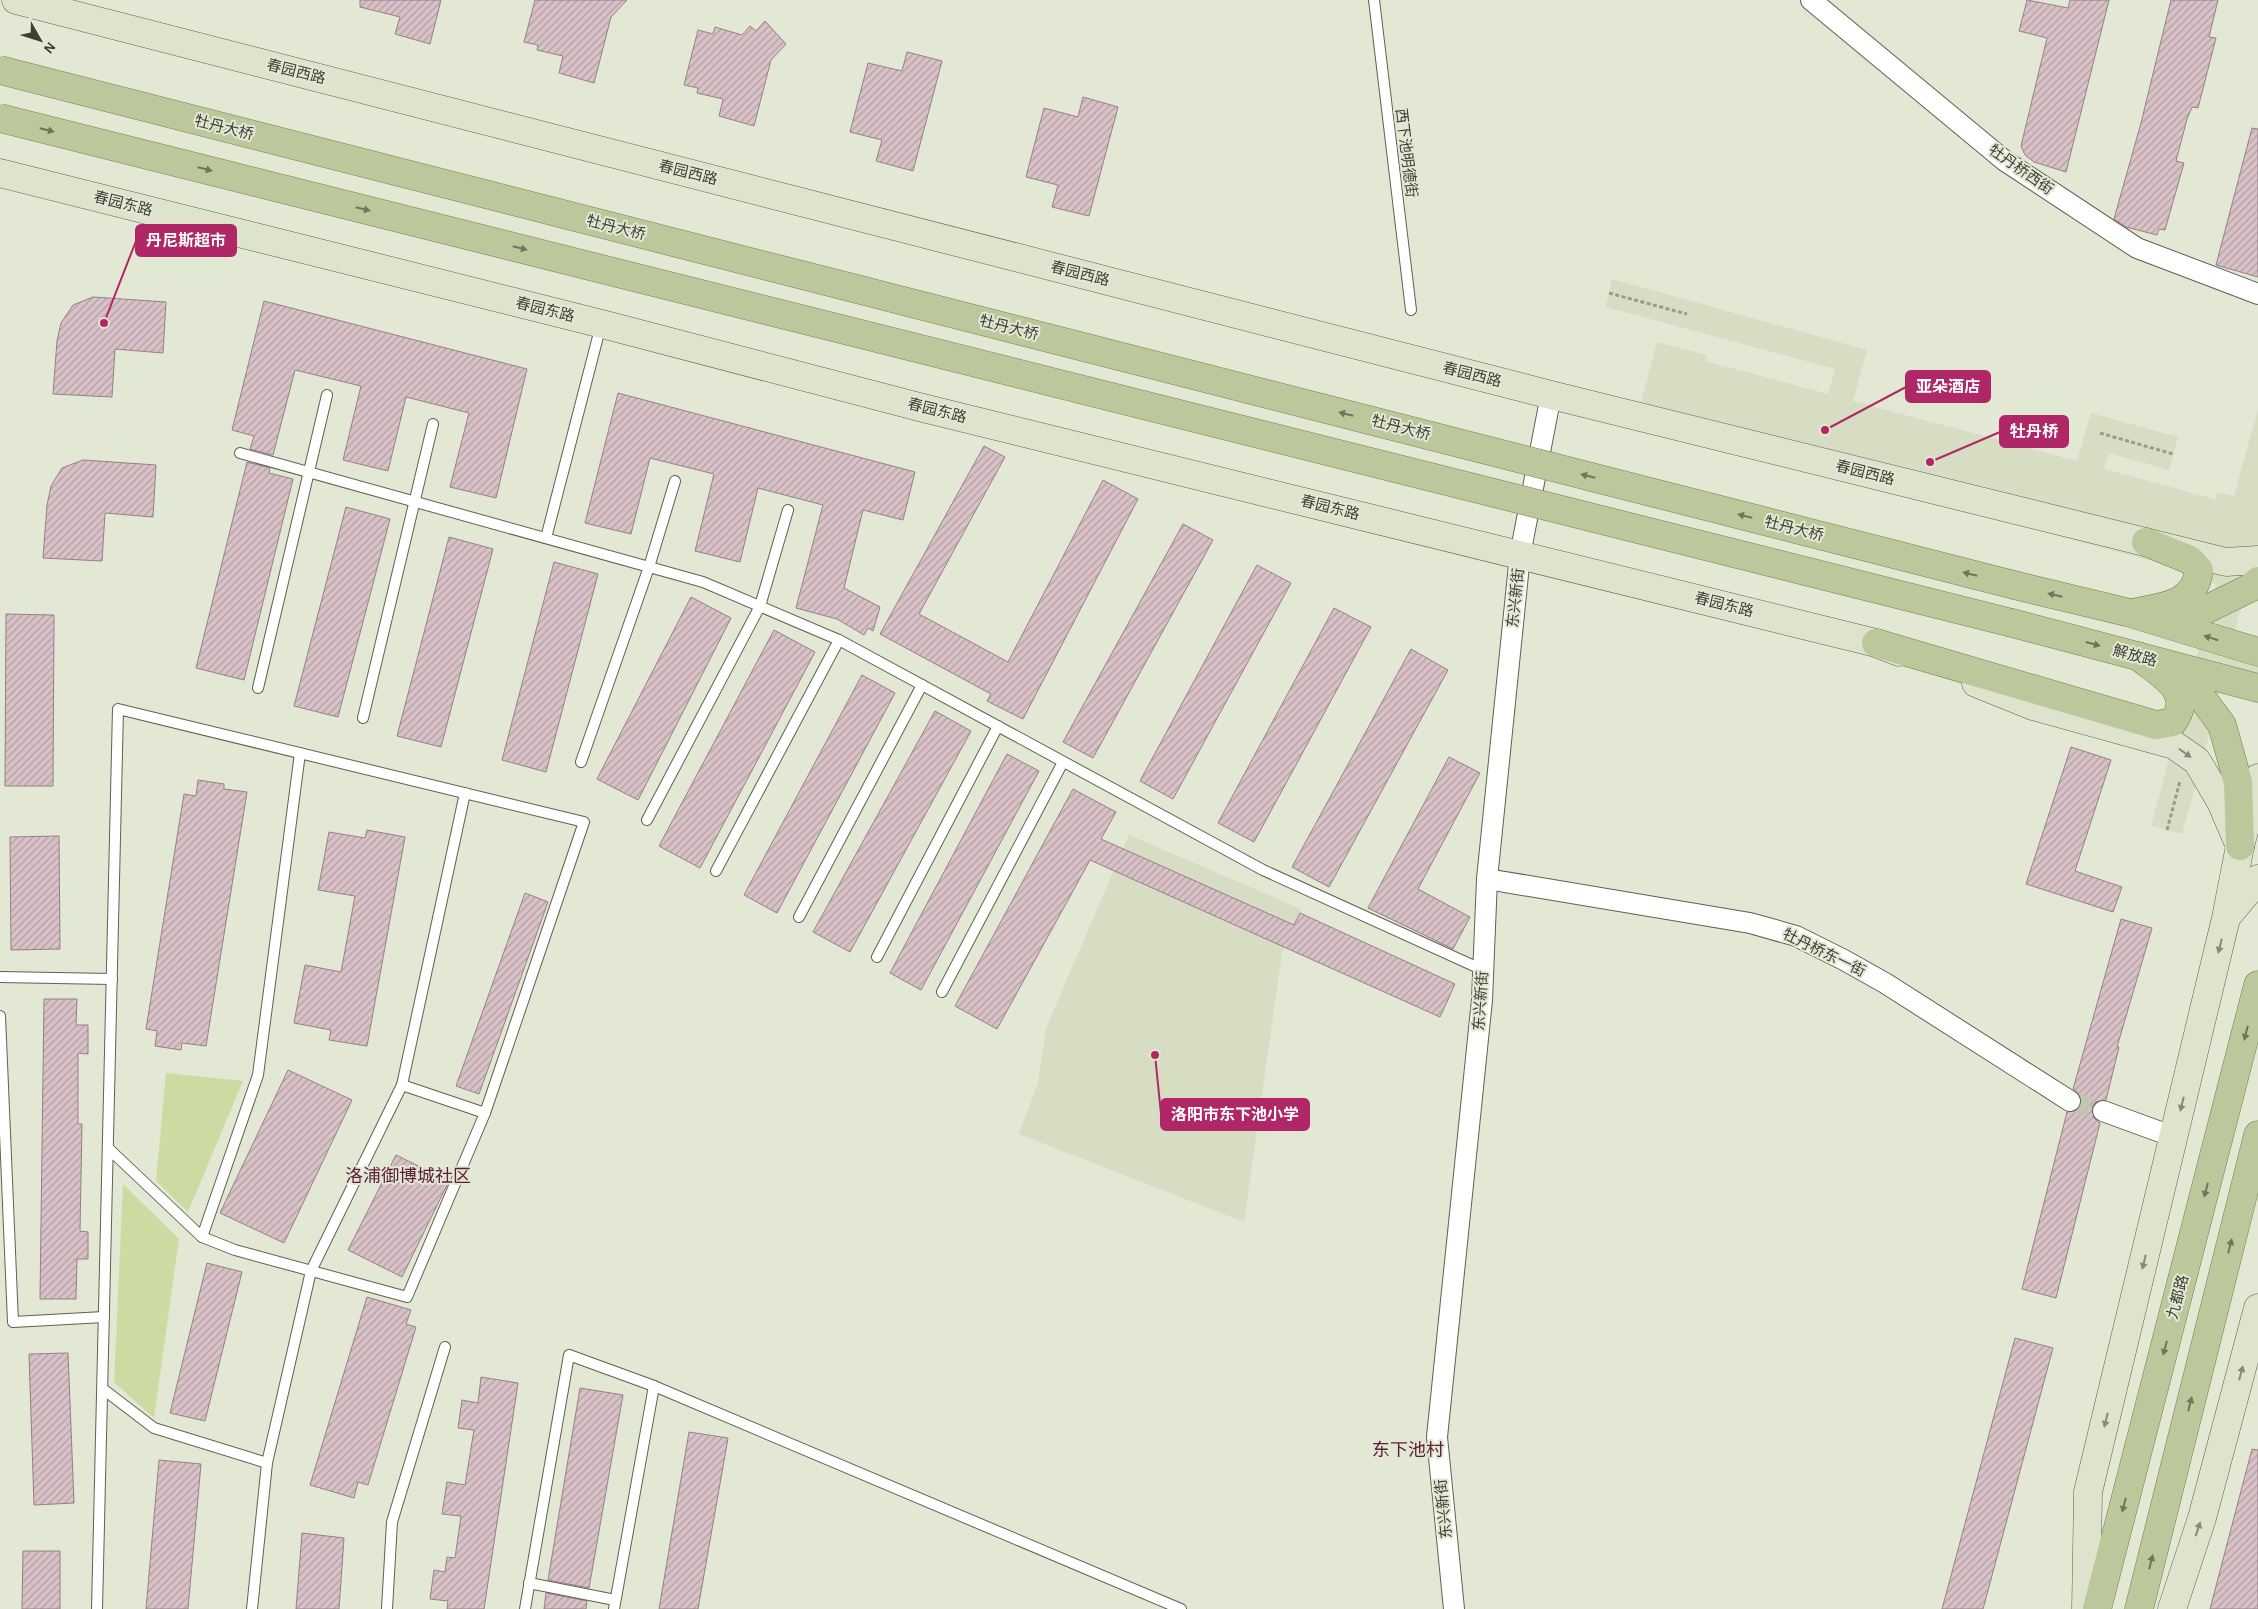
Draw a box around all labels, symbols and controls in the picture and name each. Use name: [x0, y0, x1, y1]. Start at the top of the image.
north arrow: [15, 15, 65, 65]
text: N: [41, 39, 58, 56]
street label: 春园西路: [265, 56, 327, 87]
street label: 西下池明德街: [1393, 107, 1421, 199]
street label: 牡丹大桥: [193, 112, 255, 143]
one-way arrow: [40, 126, 55, 134]
street label: 牡丹桥西街: [1986, 142, 2057, 198]
street label: 春园西路: [657, 157, 719, 188]
one-way arrow: [197, 165, 212, 173]
street label: 春园东路: [92, 188, 154, 219]
one-way arrow: [355, 205, 370, 213]
street label: 牡丹大桥: [585, 212, 647, 243]
callout: 丹尼斯超市: [136, 225, 236, 256]
text: 丹尼斯超市: [146, 231, 226, 249]
one-way arrow: [513, 245, 528, 253]
street label: 春园西路: [1049, 258, 1111, 289]
street label: 春园东路: [514, 294, 576, 325]
street label: 牡丹大桥: [978, 312, 1040, 343]
street label: 春园西路: [1441, 359, 1503, 390]
callout: 亚朵酒店: [1906, 371, 1990, 402]
text: 亚朵酒店: [1916, 378, 1980, 395]
street label: 春园东路: [906, 395, 968, 426]
one-way arrow: [1338, 410, 1353, 418]
street label: 牡丹大桥: [1370, 412, 1432, 443]
callout: 牡丹桥: [2000, 416, 2068, 447]
text: 牡丹桥: [2010, 423, 2059, 440]
street label: 春园西路: [1834, 457, 1896, 488]
one-way arrow: [1580, 472, 1595, 480]
street label: 春园东路: [1299, 492, 1361, 523]
one-way arrow: [1738, 512, 1753, 520]
street label: 牡丹大桥: [1763, 513, 1825, 544]
street label: 东兴新街: [1504, 567, 1527, 629]
one-way arrow: [1963, 570, 1978, 578]
street label: 春园东路: [1693, 589, 1755, 620]
one-way arrow: [2047, 591, 2062, 599]
one-way arrow: [2204, 633, 2219, 641]
one-way arrow: [2086, 641, 2101, 649]
street label: 解放路: [2111, 642, 2159, 669]
one-way arrow: [2178, 748, 2192, 758]
street label: 牡丹桥东一街: [1780, 926, 1868, 979]
one-way arrow: [2216, 938, 2224, 953]
street label: 东兴新街: [1470, 970, 1491, 1031]
one-way arrow: [2242, 1025, 2250, 1040]
one-way arrow: [2178, 1096, 2186, 1111]
callout: 洛阳市东下池小学: [1161, 1099, 1309, 1130]
text: 洛阳市东下池小学: [1171, 1106, 1299, 1123]
district label: 洛浦御博城社区: [345, 1166, 471, 1186]
one-way arrow: [2202, 1183, 2210, 1198]
one-way arrow: [2226, 1239, 2234, 1254]
one-way arrow: [2140, 1254, 2148, 1269]
street label: 九都路: [2164, 1273, 2191, 1321]
one-way arrow: [2161, 1340, 2169, 1355]
one-way arrow: [2237, 1365, 2245, 1380]
one-way arrow: [2187, 1397, 2195, 1412]
one-way arrow: [2102, 1412, 2110, 1427]
district label: 东下池村: [1372, 1440, 1444, 1460]
street label: 东兴新街: [1432, 1478, 1455, 1540]
one-way arrow: [2120, 1497, 2128, 1512]
one-way arrow: [2195, 1522, 2203, 1537]
one-way arrow: [2147, 1554, 2155, 1569]

